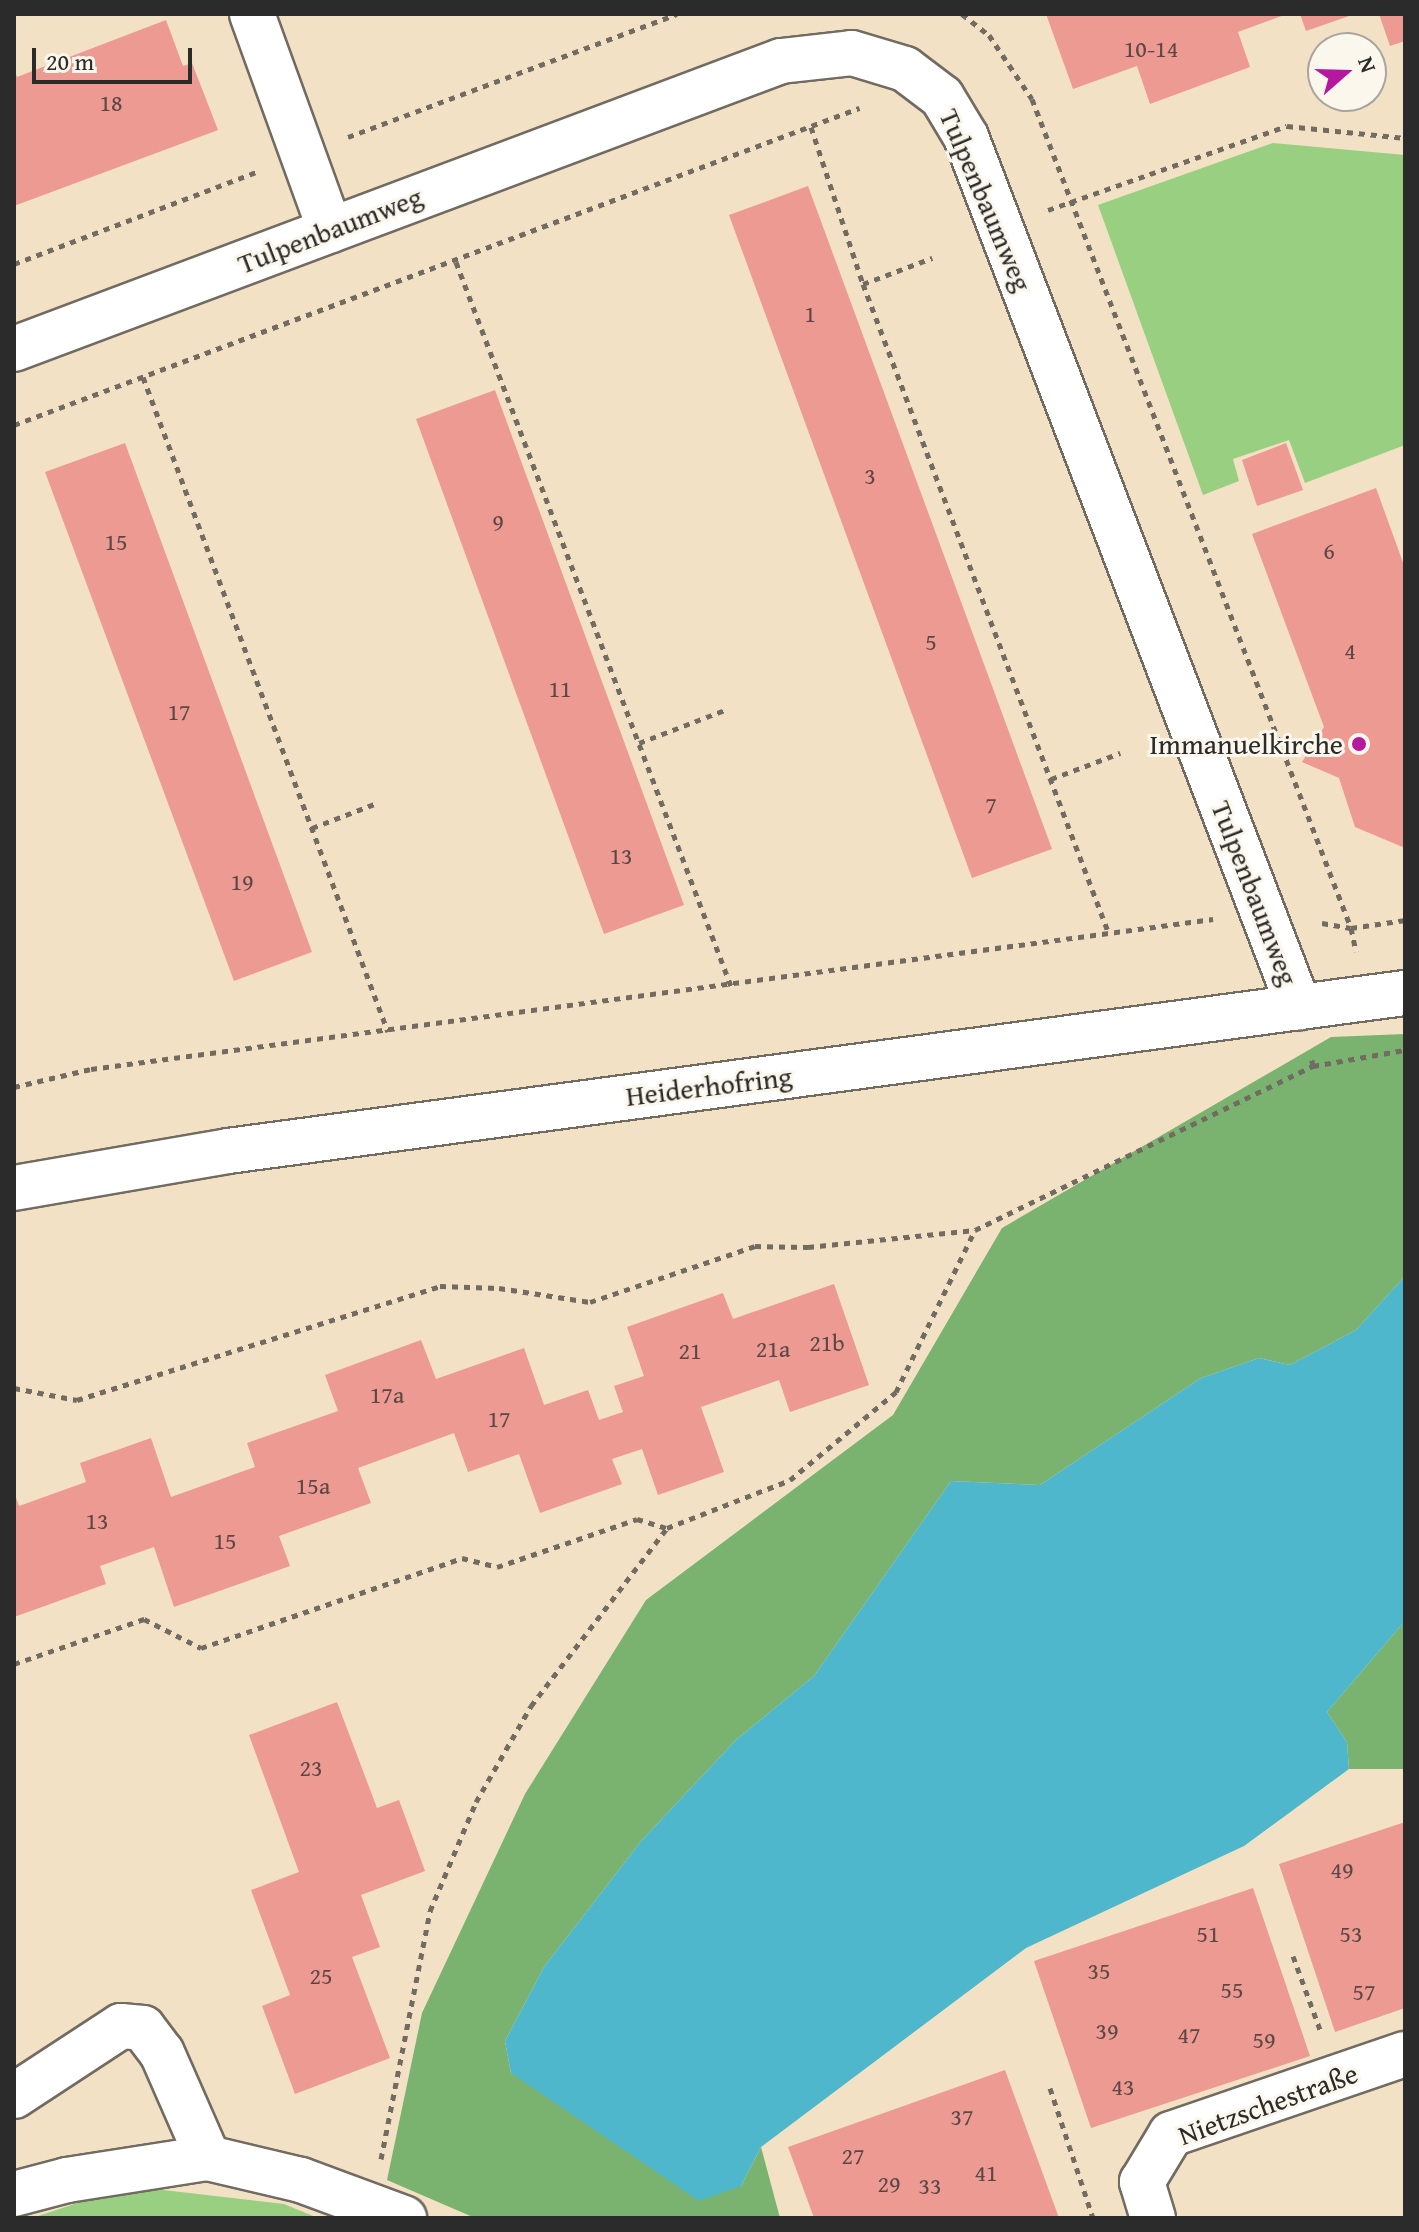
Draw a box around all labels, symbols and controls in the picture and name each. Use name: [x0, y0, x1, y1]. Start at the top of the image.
scale bar: [36, 32, 196, 82]
north arrow: [1307, 32, 1387, 112]
house number: 10-14: [1124, 35, 1178, 63]
text: 20 m: [46, 44, 94, 79]
text: N: [1350, 52, 1385, 77]
house number: 18: [99, 89, 123, 117]
street label: Tulpenbaumweg: [932, 104, 1040, 296]
street label: Tulpenbaumweg: [233, 179, 427, 281]
house number: 1: [804, 300, 816, 328]
house number: 3: [864, 462, 876, 490]
house number: 9: [492, 508, 504, 536]
house number: 15: [104, 528, 128, 556]
house number: 6: [1323, 537, 1335, 565]
house number: 5: [925, 628, 937, 656]
house number: 4: [1344, 637, 1356, 665]
house number: 11: [548, 675, 572, 703]
house number: 17: [167, 698, 191, 726]
place label: Immanuelkirche: [1149, 727, 1343, 761]
marker: Immanuelkirche: [1350, 735, 1368, 753]
house number: 7: [985, 791, 997, 819]
street label: Tulpenbaumweg: [1204, 796, 1306, 990]
house number: 13: [609, 842, 633, 870]
house number: 19: [230, 868, 254, 896]
street label: Heiderhofring: [624, 1059, 794, 1113]
house number: 21b: [809, 1329, 845, 1357]
house number: 21a: [756, 1335, 790, 1363]
house number: 21: [678, 1337, 702, 1365]
house number: 17a: [370, 1381, 404, 1409]
house number: 17: [487, 1405, 511, 1433]
house number: 15a: [296, 1472, 330, 1500]
house number: 13: [85, 1507, 109, 1535]
house number: 15: [213, 1527, 237, 1555]
house number: 23: [299, 1754, 323, 1782]
house number: 49: [1330, 1856, 1354, 1884]
house number: 51: [1196, 1920, 1220, 1948]
house number: 53: [1339, 1920, 1363, 1948]
house number: 35: [1087, 1957, 1111, 1985]
house number: 25: [309, 1962, 333, 1990]
house number: 55: [1220, 1976, 1244, 2004]
house number: 57: [1352, 1978, 1376, 2006]
house number: 39: [1095, 2017, 1119, 2045]
house number: 47: [1177, 2021, 1201, 2049]
house number: 59: [1252, 2026, 1276, 2054]
street label: Nietzschestraße: [1174, 2056, 1362, 2152]
house number: 43: [1111, 2073, 1135, 2101]
house number: 37: [950, 2103, 974, 2131]
house number: 27: [841, 2142, 865, 2170]
house number: 41: [974, 2159, 998, 2187]
house number: 29: [877, 2170, 901, 2198]
house number: 33: [918, 2172, 942, 2200]

